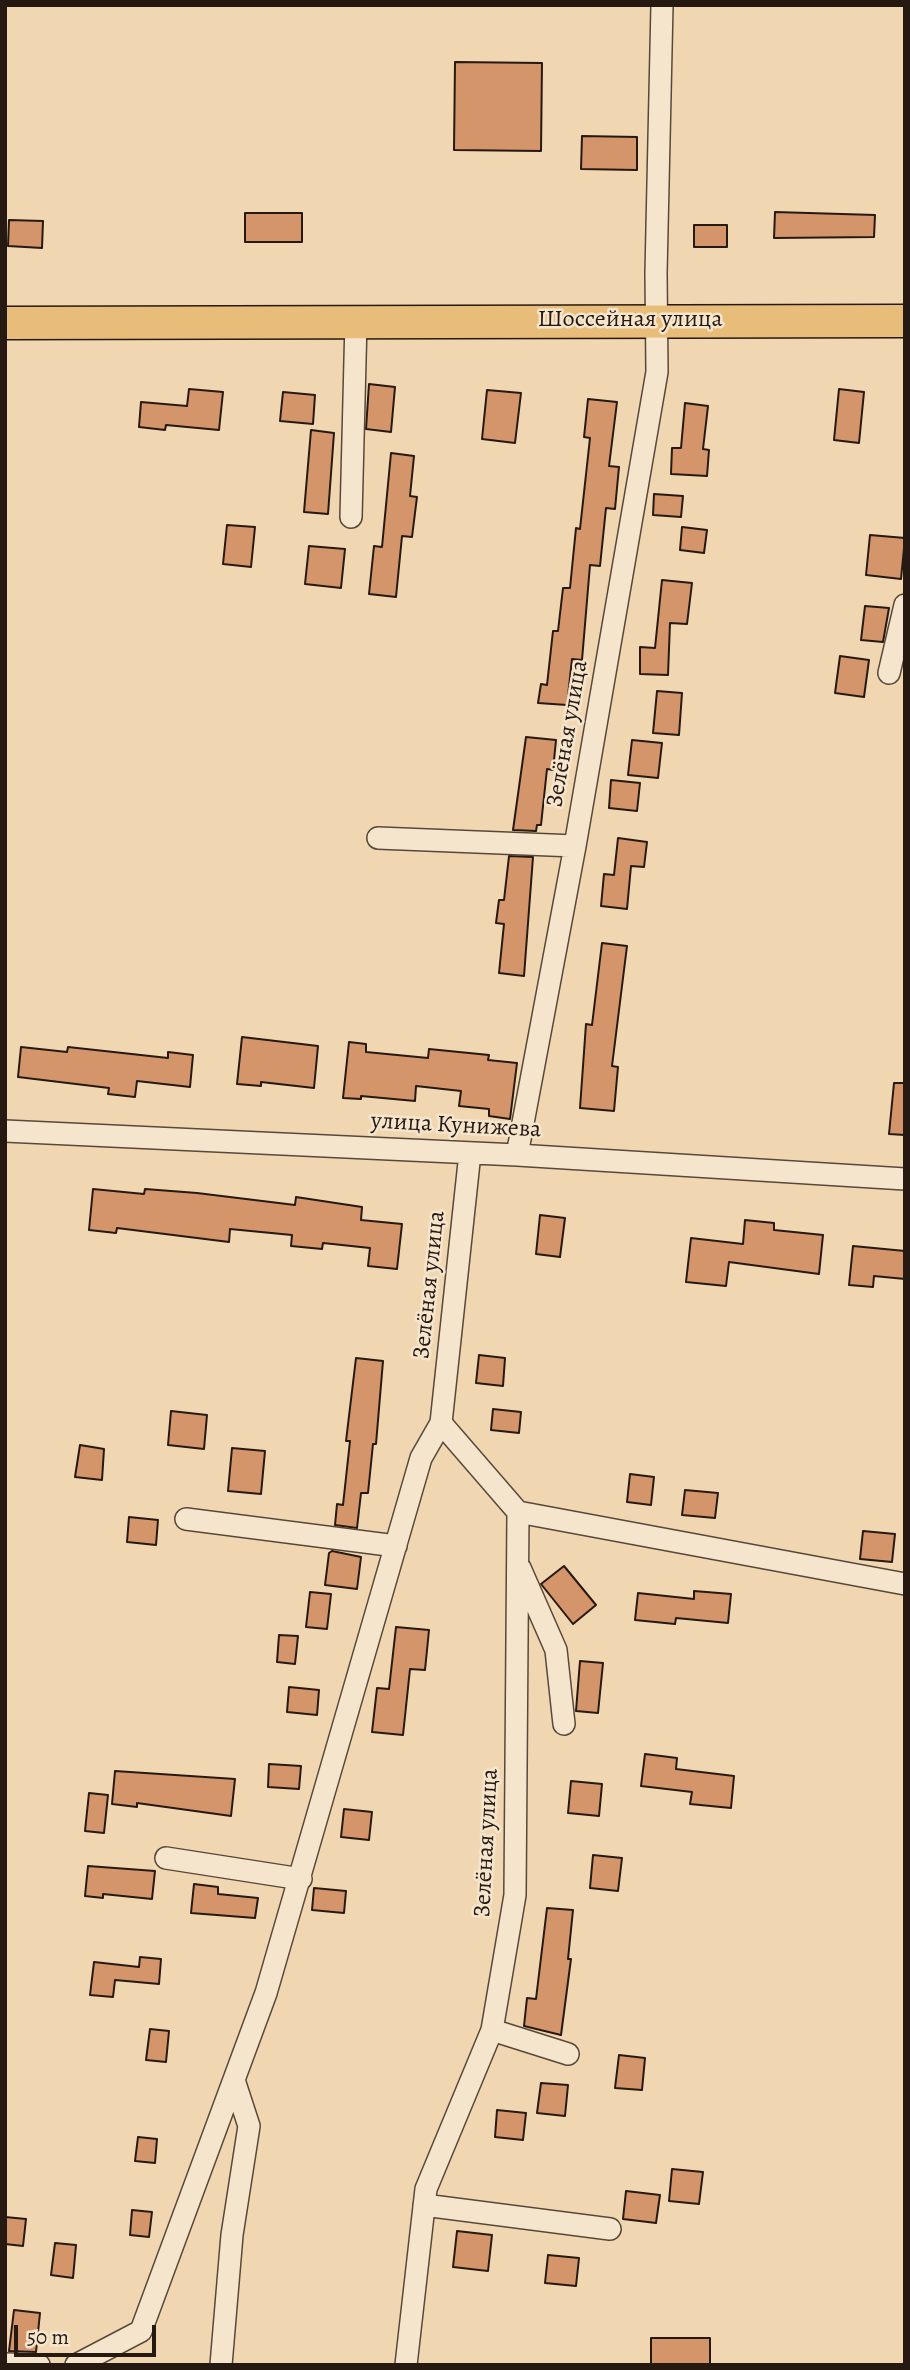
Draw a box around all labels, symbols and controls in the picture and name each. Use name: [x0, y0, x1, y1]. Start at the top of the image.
street label: Шоссейная улица: [538, 306, 722, 334]
street label: Зелёная улица: [541, 658, 595, 810]
street label: улица Кунижева: [370, 1107, 542, 1145]
street label: Зелёная улица: [408, 1209, 452, 1361]
street label: Зелёная улица: [469, 1768, 505, 1918]
scale bar: [18, 2310, 159, 2354]
text: 50 m: [27, 2323, 69, 2351]

